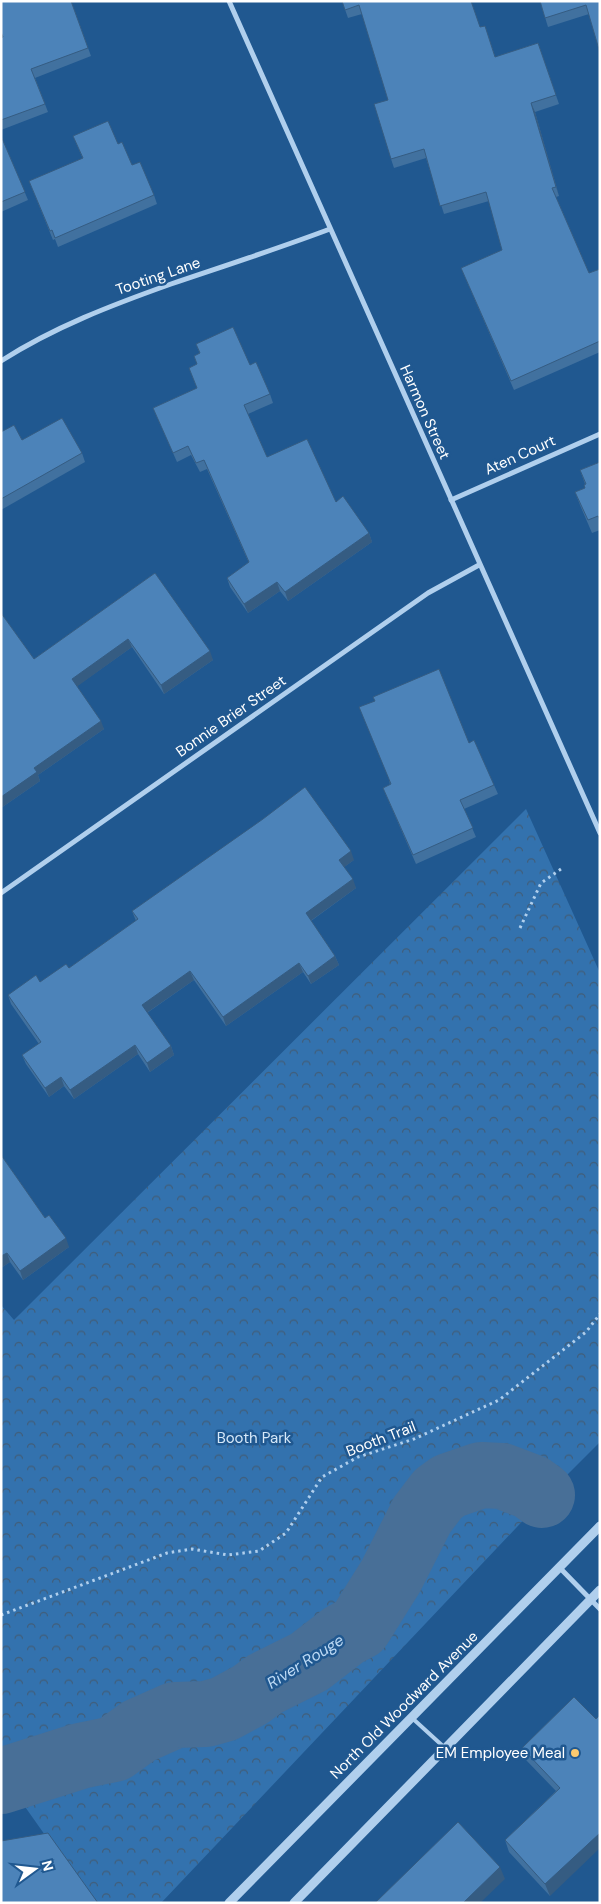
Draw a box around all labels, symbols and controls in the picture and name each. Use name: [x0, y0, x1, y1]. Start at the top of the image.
street label: Tooting Lane: [113, 252, 203, 300]
street label: Harmon Street: [395, 362, 455, 462]
street label: Aten Court: [481, 430, 559, 480]
street label: Bonnie Brier Street: [172, 670, 290, 761]
street label: Booth Trail: [343, 1417, 419, 1461]
park label: Booth Park: [217, 1428, 292, 1448]
street label: North Old Woodward Avenue: [326, 1627, 482, 1783]
water label: River Rouge: [263, 1629, 348, 1693]
place label: EM Employee Meal: [436, 1743, 565, 1763]
marker: EM Employee Meal: [569, 1747, 581, 1759]
north arrow: [10, 1844, 60, 1894]
text: N: [38, 1858, 58, 1873]

